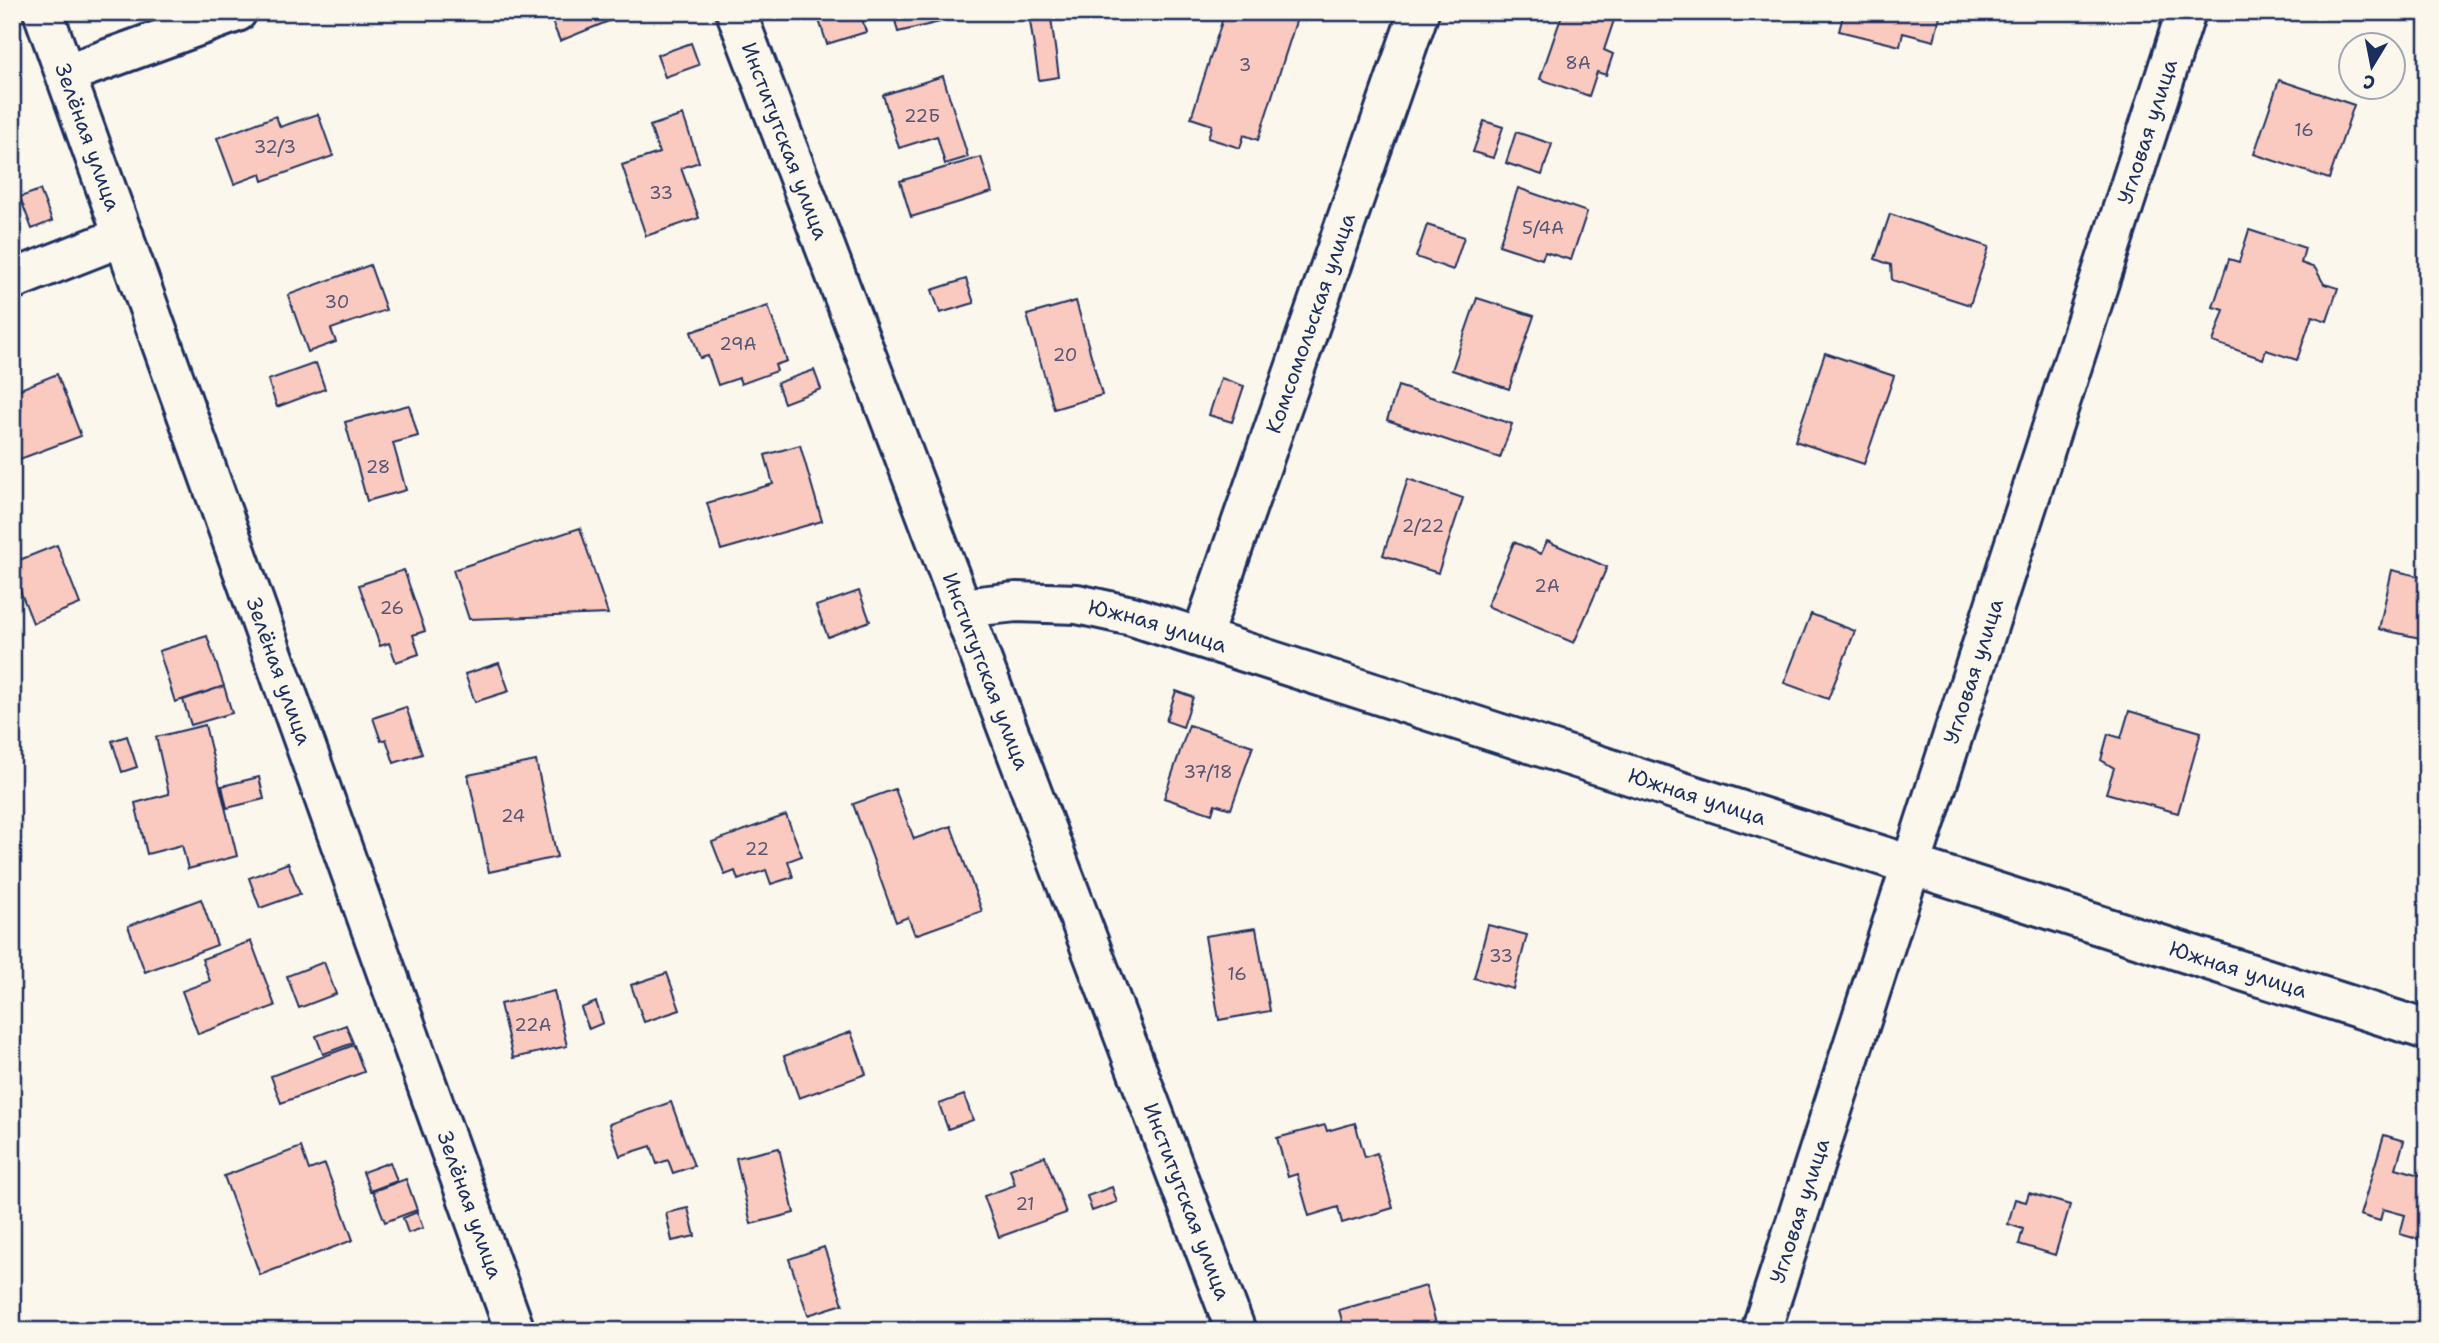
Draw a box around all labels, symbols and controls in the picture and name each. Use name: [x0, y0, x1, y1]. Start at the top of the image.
north arrow: [2338, 32, 2408, 102]
street label: Институтская улица: [735, 38, 835, 244]
house number: 8А: [1565, 51, 1591, 75]
house number: 3: [1239, 53, 1251, 77]
street label: Угловая улица: [2111, 56, 2184, 208]
street label: Зелёная улица: [48, 59, 127, 215]
text: С: [2361, 69, 2377, 96]
house number: 22Б: [904, 104, 940, 128]
house number: 16: [2294, 118, 2314, 142]
house number: 32/3: [254, 135, 296, 159]
house number: 33: [649, 181, 673, 205]
street label: Комсомольская улица: [1259, 209, 1362, 437]
house number: 5/4А: [1522, 216, 1564, 240]
house number: 30: [325, 290, 349, 314]
house number: 29А: [719, 332, 757, 356]
house number: 20: [1053, 343, 1077, 367]
house number: 28: [366, 455, 390, 479]
house number: 2/22: [1402, 514, 1444, 538]
street label: Институтская улица: [936, 569, 1036, 774]
house number: 2А: [1534, 574, 1560, 598]
street label: Зелёная улица: [240, 593, 318, 749]
street label: Южная улица: [1086, 593, 1230, 659]
street label: Угловая улица: [1937, 595, 2010, 748]
house number: 26: [380, 596, 404, 620]
house number: 37/18: [1184, 760, 1233, 784]
street label: Южная улица: [1625, 762, 1770, 832]
house number: 24: [501, 804, 525, 828]
house number: 22: [745, 837, 769, 861]
street label: Южная улица: [2166, 935, 2311, 1005]
house number: 33: [1489, 944, 1513, 968]
house number: 16: [1227, 962, 1247, 986]
house number: 22А: [514, 1013, 552, 1037]
street label: Институтская улица: [1137, 1099, 1237, 1304]
street label: Зелёная улица: [431, 1127, 509, 1283]
street label: Угловая улица: [1763, 1135, 1836, 1287]
house number: 21: [1015, 1192, 1035, 1216]

